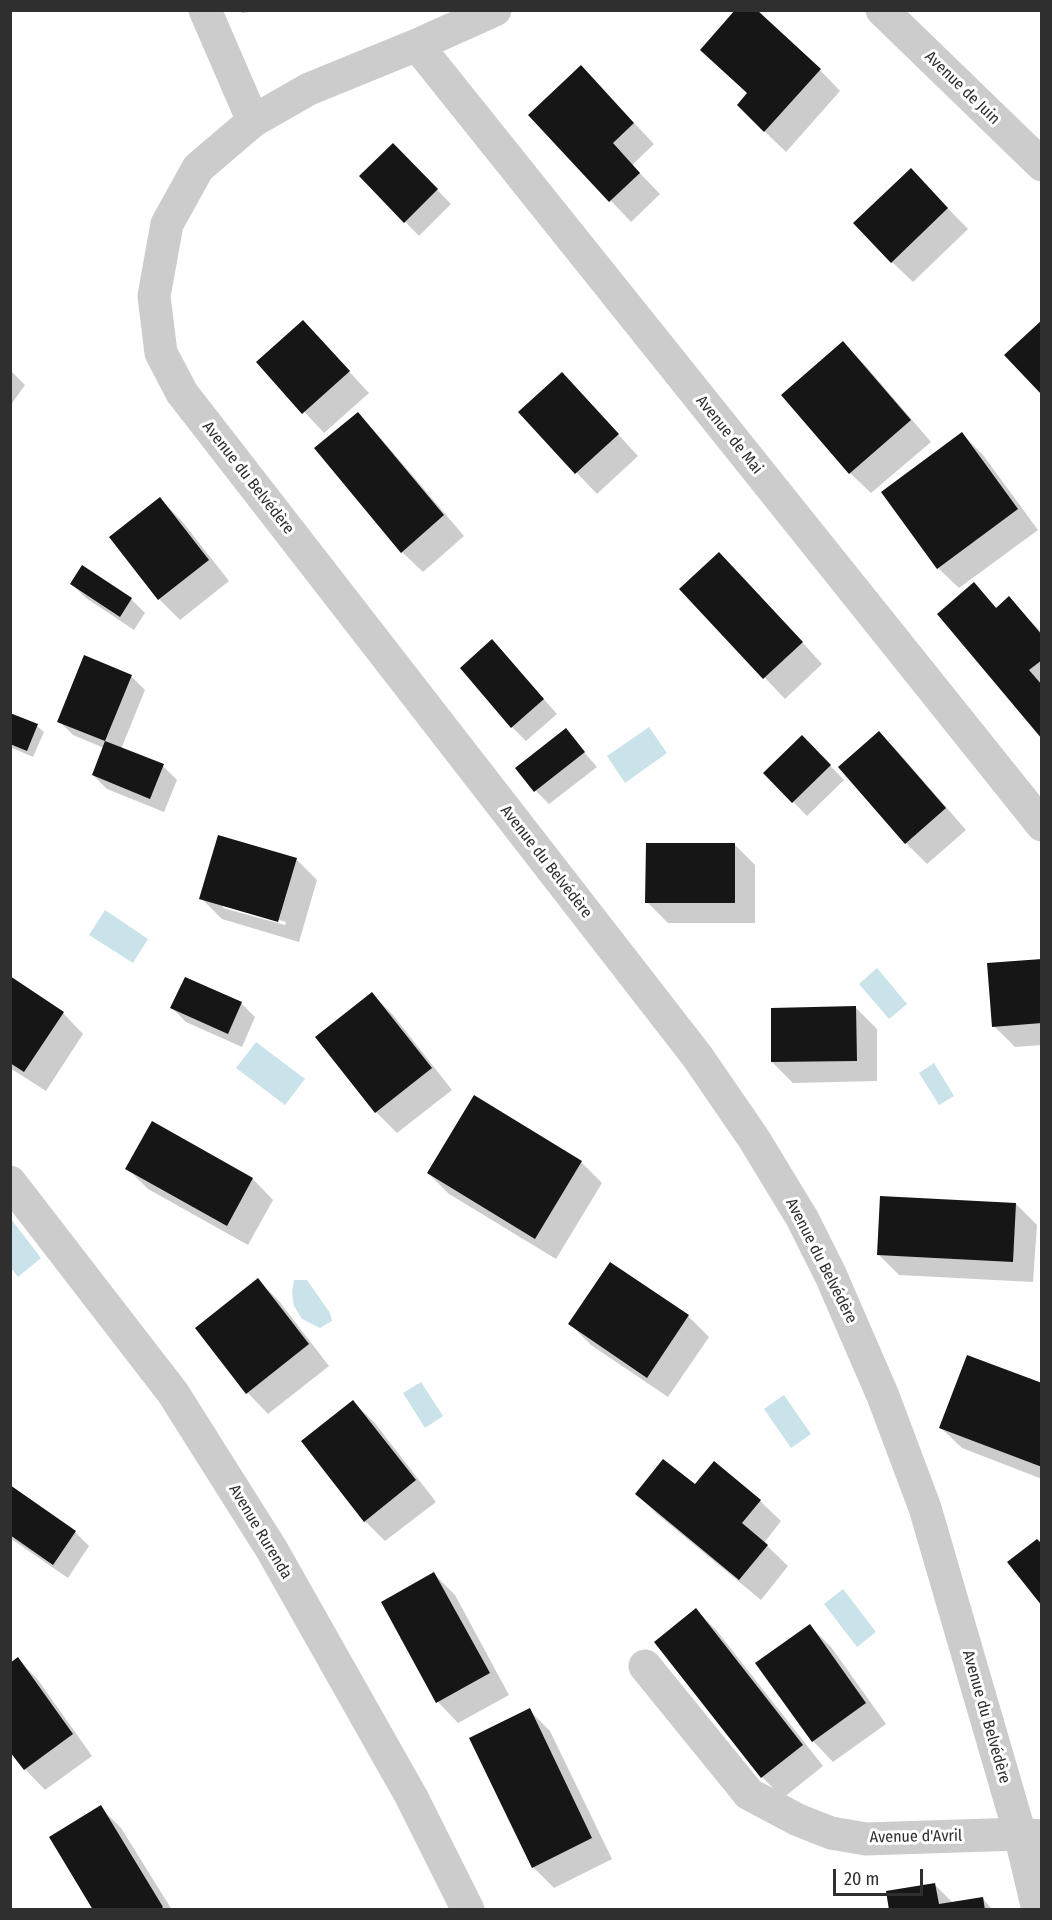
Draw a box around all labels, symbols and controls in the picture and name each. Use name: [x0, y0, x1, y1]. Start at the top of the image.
street label: Avenue de Juin: [920, 47, 1004, 129]
street label: Avenue de Mai: [692, 392, 766, 478]
street label: Avenue du Belvédère: [198, 418, 298, 538]
street label: Avenue du Belvédère: [496, 802, 596, 922]
street label: Avenue du Belvédère: [781, 1195, 861, 1327]
street label: Avenue Rurenda: [224, 1481, 296, 1583]
street label: Avenue du Belvédère: [958, 1648, 1014, 1786]
street label: Avenue d'Avril: [870, 1827, 962, 1847]
scale bar: [836, 1857, 926, 1895]
text: 20 m: [844, 1868, 879, 1890]

